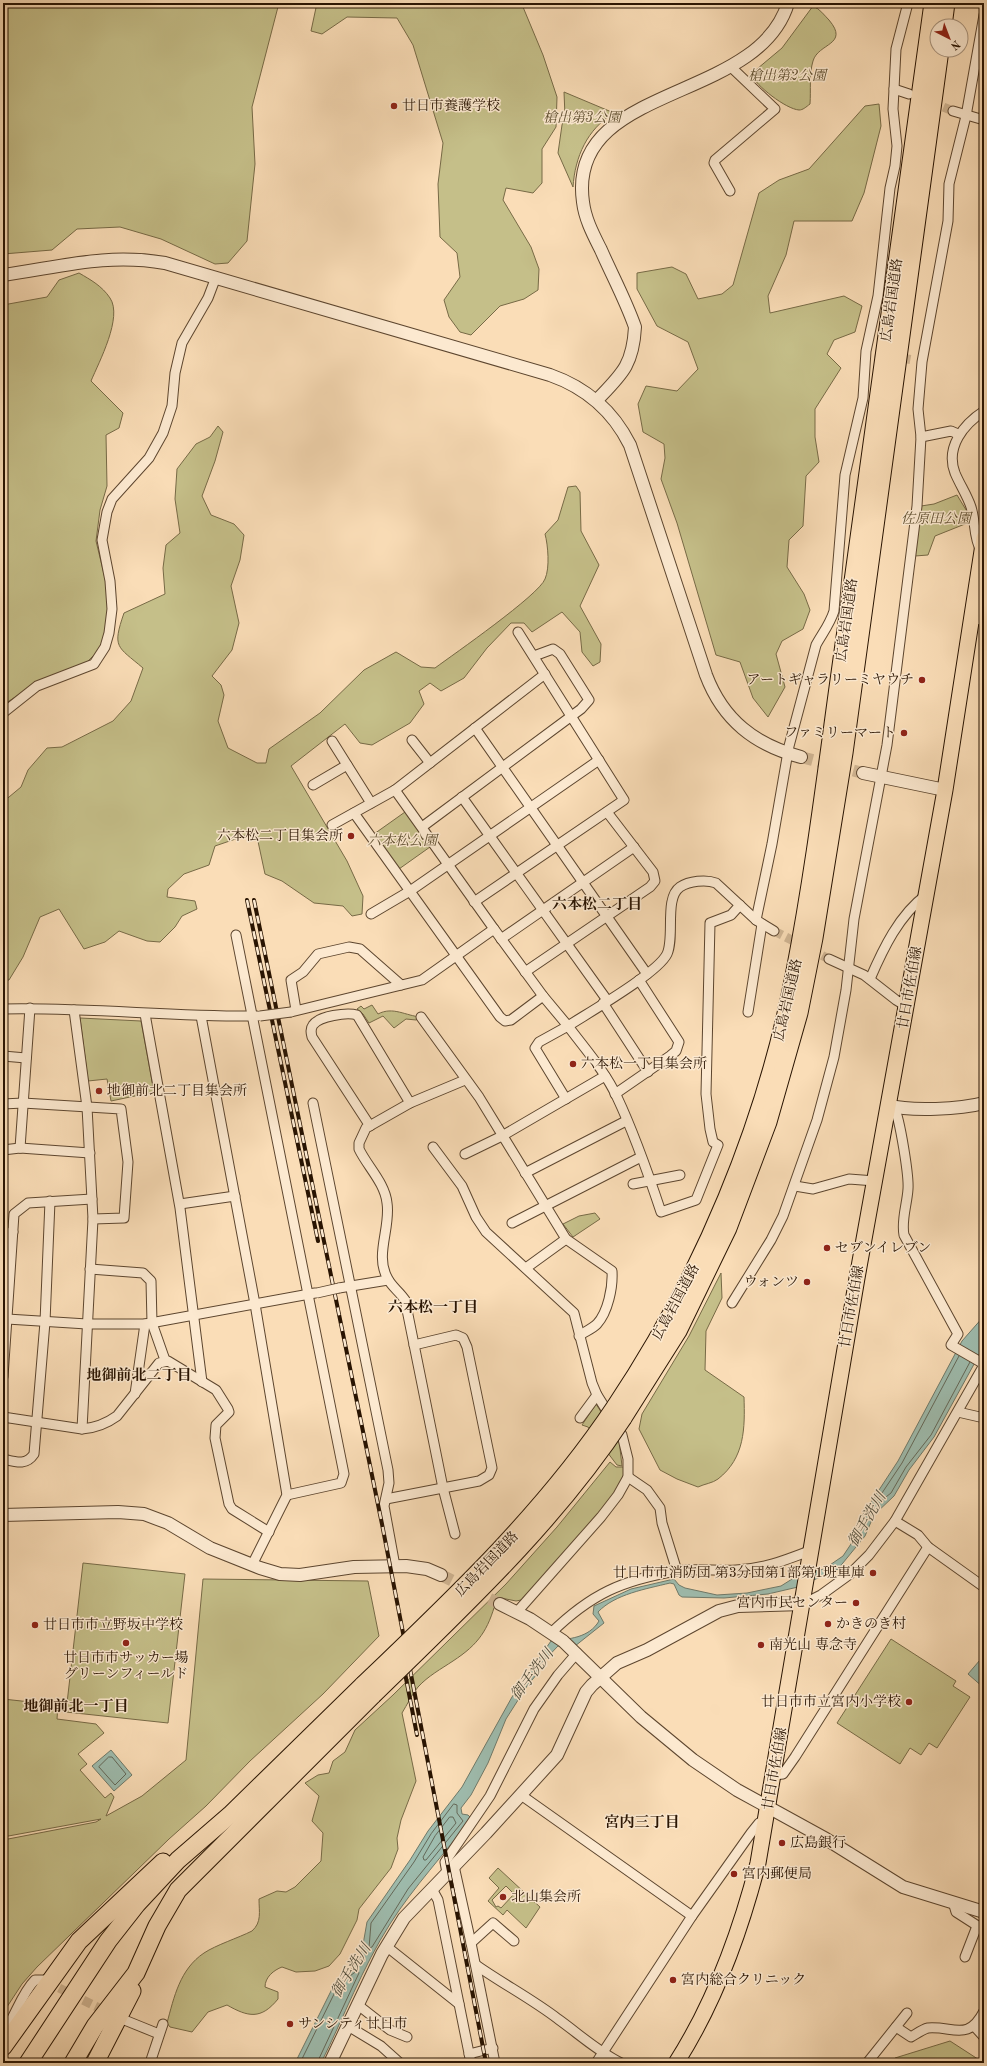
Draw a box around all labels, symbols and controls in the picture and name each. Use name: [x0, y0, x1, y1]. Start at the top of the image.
north arrow: [929, 18, 969, 58]
text: N: [947, 37, 961, 52]
park label: 槍出第2公園: [748, 68, 828, 83]
place label: 廿日市養護学校: [402, 98, 500, 113]
marker: 廿日市養護学校: [389, 101, 399, 111]
park label: 槍出第3公園: [543, 110, 623, 125]
street label: 広島岩国道路: [878, 257, 905, 343]
park label: 佐原田公園: [901, 511, 973, 526]
street label: 広島岩国道路: [833, 577, 860, 663]
place label: アートギャラリーミヤウチ: [746, 673, 914, 687]
marker: アートギャラリーミヤウチ: [917, 675, 927, 685]
place label: ファミリーマート: [784, 726, 896, 740]
marker: ファミリーマート: [899, 728, 909, 738]
place label: 六本松二丁目集会所: [217, 828, 343, 843]
marker: 六本松二丁目集会所: [346, 831, 356, 841]
park label: 六本松公園: [367, 833, 439, 848]
district label: 六本松二丁目: [552, 896, 642, 913]
street label: 廿日市佐伯線: [895, 945, 924, 1031]
street label: 広島岩国道路: [771, 957, 804, 1042]
place label: 六本松一丁目集会所: [581, 1056, 707, 1071]
marker: 六本松一丁目集会所: [568, 1059, 578, 1069]
place label: 地御前北二丁目集会所: [107, 1083, 247, 1098]
marker: 地御前北二丁目集会所: [94, 1086, 104, 1096]
place label: セブンイレブン: [835, 1240, 931, 1255]
marker: セブンイレブン: [822, 1243, 832, 1253]
street label: 広島岩国道路: [649, 1261, 702, 1342]
street label: 廿日市佐伯線: [837, 1264, 866, 1350]
place label: ウォンツ: [744, 1275, 799, 1289]
marker: ウォンツ: [802, 1277, 812, 1287]
district label: 六本松一丁目: [388, 1299, 478, 1316]
district label: 地御前北二丁目: [86, 1367, 192, 1384]
water label: 御手洗川: [845, 1488, 890, 1550]
street label: 広島岩国道路: [452, 1528, 521, 1599]
place label: 廿日市市消防団 第3分団第1部第1班車庫: [613, 1565, 865, 1580]
marker: 廿日市市消防団 第3分団第1部第1班車庫: [868, 1568, 878, 1578]
place label: 宮内市民センター: [737, 1595, 848, 1610]
marker: 宮内市民センター: [851, 1598, 861, 1608]
place label: かきのき村: [836, 1616, 906, 1631]
place label: 廿日市市立野坂中学校: [43, 1617, 183, 1632]
marker: かきのき村: [823, 1619, 833, 1629]
marker: 廿日市市立野坂中学校: [30, 1620, 40, 1630]
place label: 南光山 専念寺: [769, 1636, 857, 1652]
marker: 廿日市市サッカー場 グリーンフィールド: [121, 1638, 131, 1648]
marker: 南光山 専念寺: [756, 1640, 766, 1650]
water label: 御手洗川: [507, 1644, 558, 1703]
place label: 廿日市市サッカー場 グリーンフィールド: [63, 1650, 189, 1681]
place label: 廿日市市立宮内小学校: [761, 1694, 901, 1709]
marker: 廿日市市立宮内小学校: [904, 1697, 914, 1707]
district label: 地御前北一丁目: [23, 1698, 129, 1715]
street label: 廿日市佐伯線: [760, 1726, 789, 1812]
district label: 宮内三丁目: [604, 1814, 680, 1831]
place label: 広島銀行: [790, 1835, 846, 1850]
marker: 広島銀行: [777, 1838, 787, 1848]
place label: 宮内郵便局: [742, 1866, 812, 1881]
marker: 宮内郵便局: [729, 1869, 739, 1879]
place label: 北山集会所: [511, 1889, 581, 1904]
marker: 北山集会所: [498, 1892, 508, 1902]
water label: 御手洗川: [328, 1939, 375, 2000]
place label: 宮内総合クリニック: [681, 1972, 806, 1987]
marker: 宮内総合クリニック: [668, 1975, 678, 1985]
place label: サンシティ廿日市: [298, 2016, 408, 2031]
marker: サンシティ廿日市: [285, 2019, 295, 2029]

